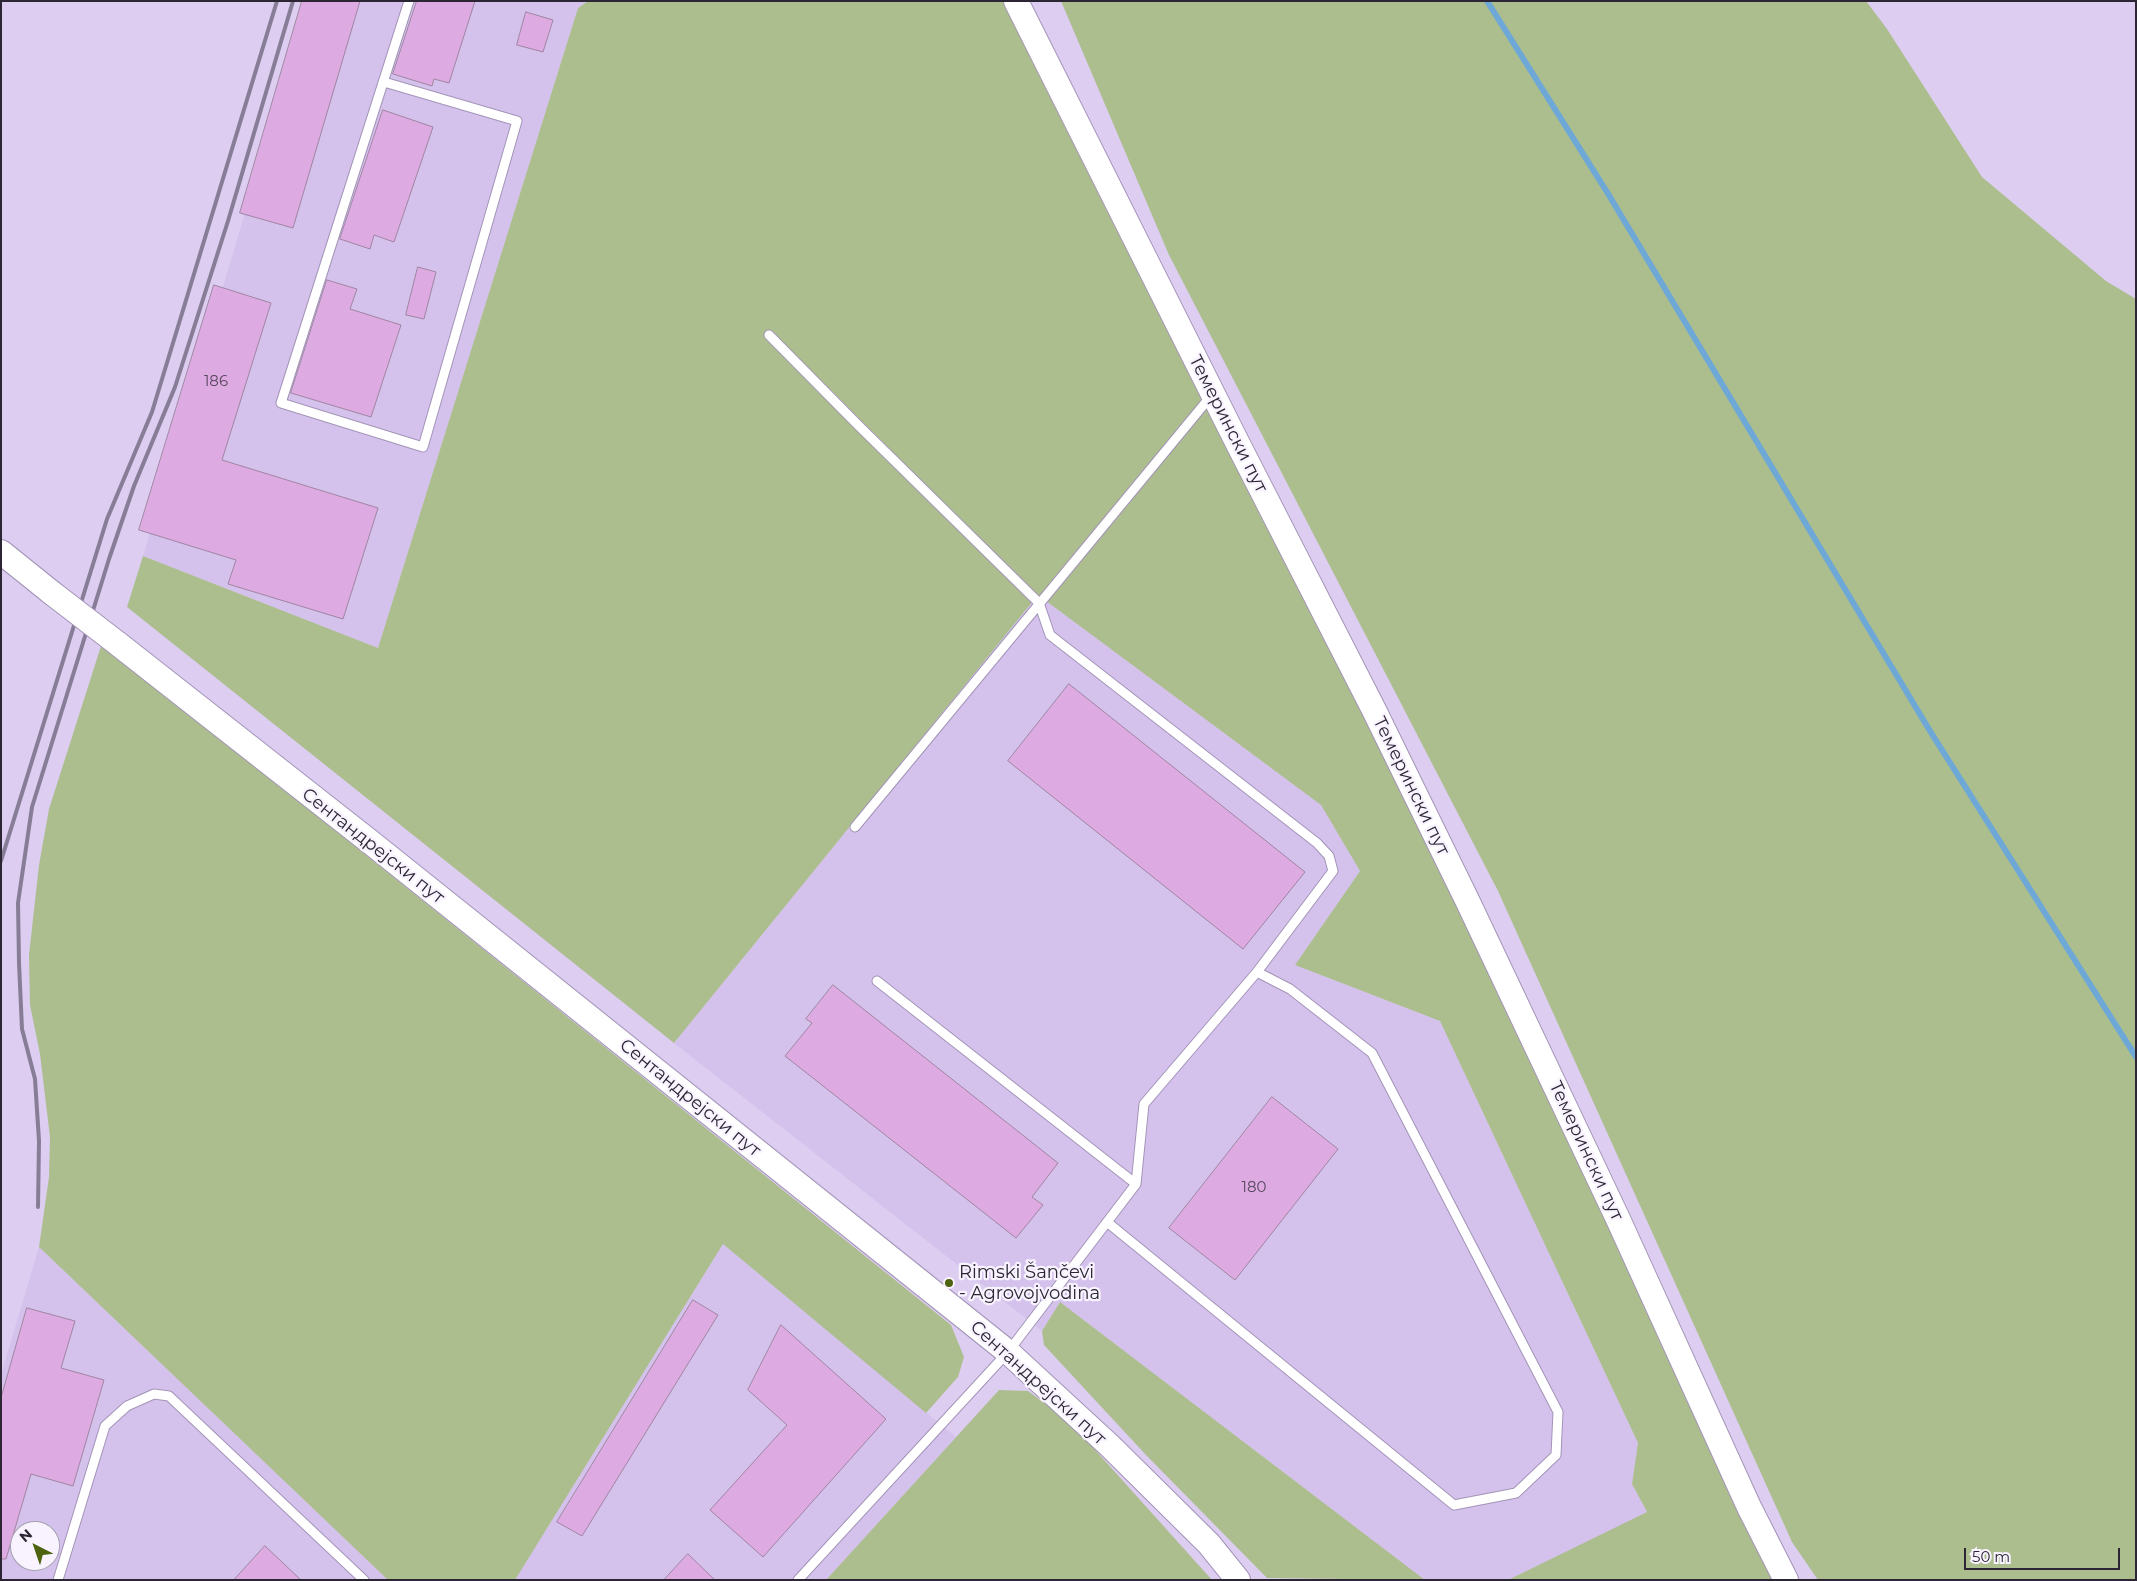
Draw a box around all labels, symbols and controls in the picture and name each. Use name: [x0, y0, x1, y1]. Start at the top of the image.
street label: Темерински пут: [1184, 352, 1272, 496]
house number: 186: [204, 373, 228, 391]
street label: Темерински пут: [1368, 713, 1454, 859]
street label: Сентандрејски пут: [297, 784, 449, 908]
street label: Сентандрејски пут: [615, 1034, 765, 1162]
street label: Темерински пут: [1544, 1078, 1628, 1224]
house number: 180: [1242, 1179, 1266, 1197]
place label: Rimski Šančevi - Agrovojvodina: [959, 1262, 1100, 1304]
marker: Rimski Šančevi - Agrovojvodina: [943, 1277, 955, 1289]
street label: Сентандрејски пут: [966, 1316, 1110, 1450]
north arrow: [10, 1521, 60, 1571]
text: N: [16, 1525, 36, 1546]
scale bar: [1967, 1538, 2123, 1570]
text: 50 m: [1972, 1547, 2010, 1566]

